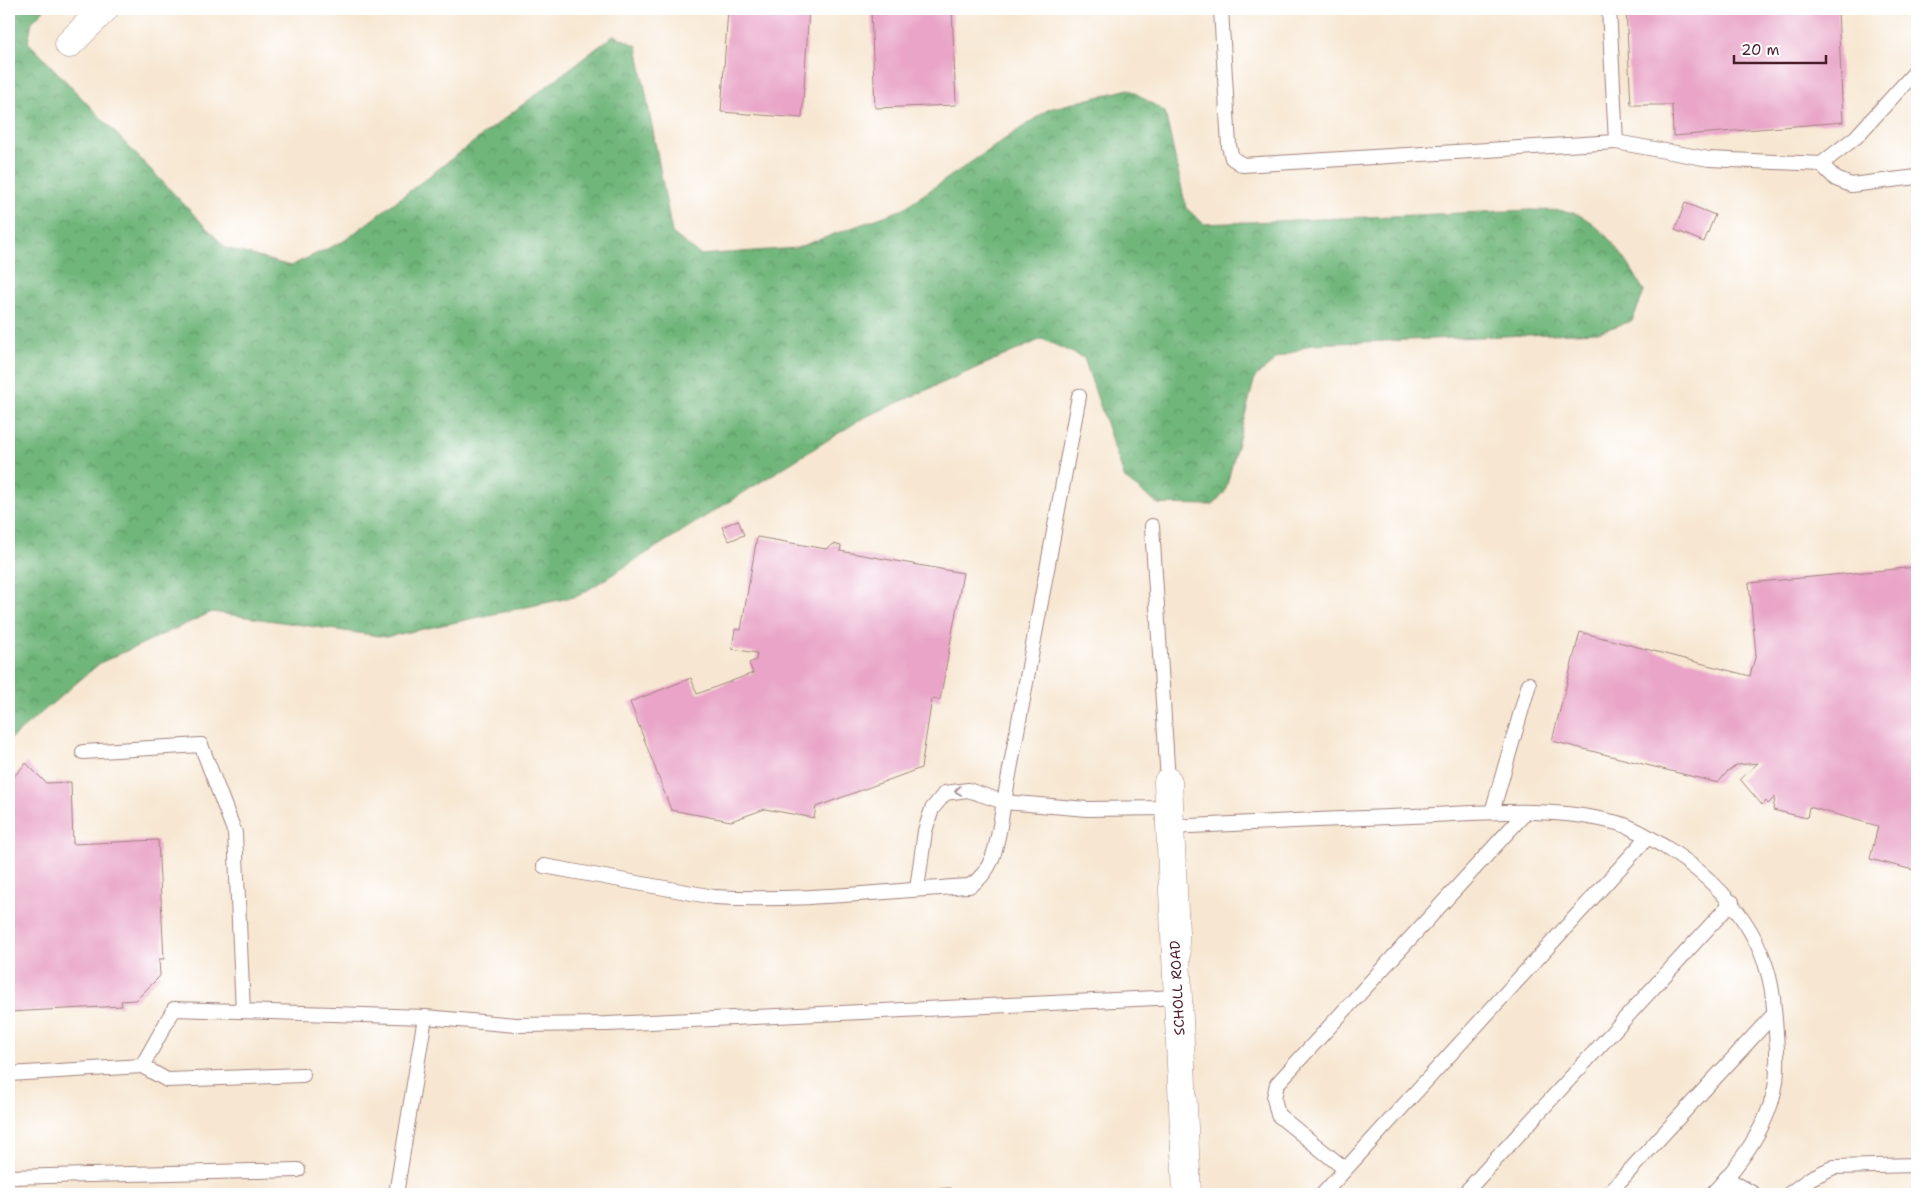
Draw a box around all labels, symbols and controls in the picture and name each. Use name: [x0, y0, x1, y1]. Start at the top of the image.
scale bar: [1734, 32, 1826, 64]
text: 20 m: [1741, 40, 1780, 60]
one-way arrow: [953, 785, 961, 796]
street label: SCHOLL ROAD: [1166, 940, 1188, 1036]

